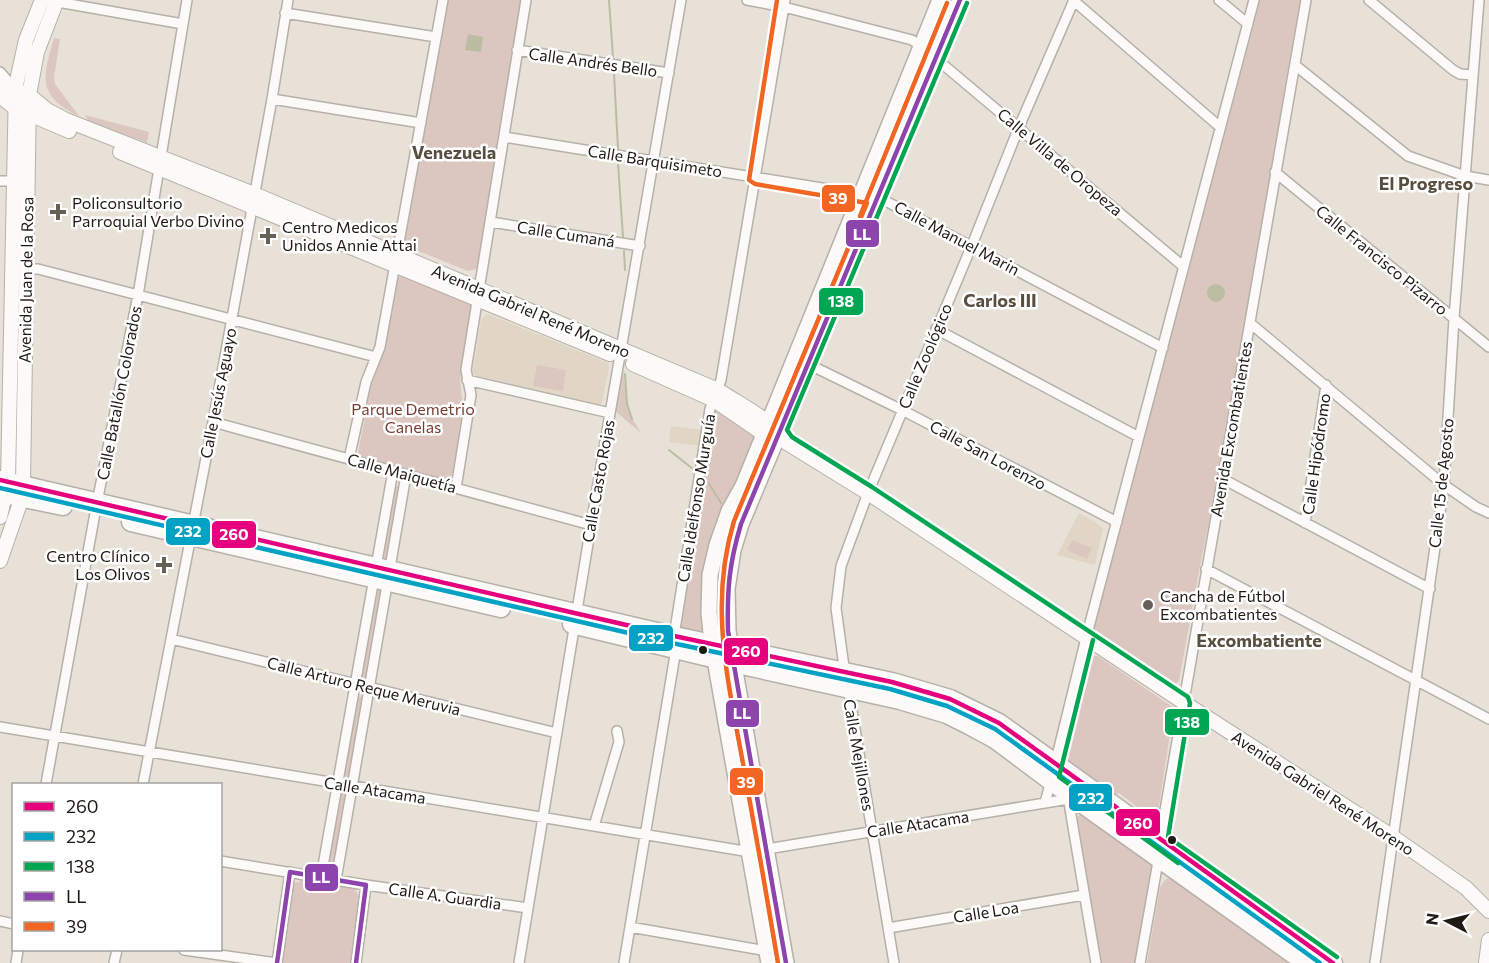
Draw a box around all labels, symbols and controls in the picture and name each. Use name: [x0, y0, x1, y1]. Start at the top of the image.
street label: Calle Andrés Bello: [527, 43, 659, 80]
street label: Calle Villa de Oropeza: [994, 104, 1127, 219]
street label: Calle Barquisimeto: [586, 140, 724, 181]
district label: Venezuela: [412, 141, 496, 163]
district label: El Progreso: [1379, 172, 1473, 194]
line badge: 39: [821, 184, 856, 213]
text: 39: [828, 188, 848, 207]
place label: Policonsultorio Parroquial Verbo Divino: [72, 193, 244, 230]
street label: Calle Manuel Marin: [891, 196, 1023, 279]
street label: Avenida Juan de la Rosa: [15, 197, 36, 363]
street label: Calle Francisco Pizarro: [1313, 201, 1452, 319]
marker: Policonsultorio Parroquial Verbo Divino: [49, 203, 67, 221]
street label: Calle Cumaná: [516, 216, 616, 251]
place label: Centro Medicos Unidos Annie Attai: [282, 217, 417, 254]
line badge: LL: [845, 219, 880, 248]
text: LL: [853, 224, 871, 243]
marker: Centro Medicos Unidos Annie Attai: [259, 227, 277, 245]
street label: Avenida Gabriel René Moreno: [429, 260, 633, 361]
line badge: 138: [818, 287, 864, 316]
district label: Carlos III: [963, 289, 1037, 311]
text: 138: [828, 291, 854, 310]
street label: Calle Zoológico: [894, 300, 955, 411]
street label: Calle Batallón Colorados: [92, 304, 145, 482]
street label: Calle Jesús Aguayo: [196, 326, 239, 460]
street label: Avenida Excombatientes: [1206, 340, 1255, 518]
street label: Calle Hipódromo: [1298, 392, 1333, 516]
park label: Parque Demetrio Canelas: [351, 399, 475, 436]
street label: Calle Idelfonso Murguía: [673, 412, 718, 584]
street label: Calle San Lorenzo: [927, 416, 1050, 493]
street label: Calle 15 de Agosto: [1424, 417, 1457, 549]
street label: Calle Casto Rojas: [577, 418, 618, 544]
street label: Calle Maiquetía: [345, 449, 459, 496]
line badge: 232: [165, 517, 211, 546]
line badge: 260: [211, 520, 257, 549]
text: 232: [174, 521, 202, 540]
text: 260: [219, 524, 249, 543]
place label: Centro Clínico Los Olivos: [46, 546, 150, 583]
marker: Centro Clínico Los Olivos: [155, 556, 173, 574]
place label: Cancha de Fútbol Excombatientes: [1160, 586, 1285, 623]
marker: Cancha de Fútbol Excombatientes: [1141, 598, 1155, 612]
line badge: 232: [628, 624, 674, 652]
text: 232: [637, 628, 665, 647]
district label: Excombatiente: [1196, 629, 1322, 651]
line badge: 260: [723, 637, 769, 666]
text: 260: [731, 641, 761, 660]
unlabelled marker: [697, 644, 709, 656]
street label: Calle Arturo Reque Meruvia: [265, 652, 463, 719]
street label: Calle Mejillones: [840, 697, 879, 812]
line badge: LL: [725, 699, 760, 728]
text: LL: [733, 703, 751, 722]
line badge: 138: [1164, 708, 1210, 736]
text: 138: [1174, 712, 1200, 731]
street label: Avenida Gabriel René Moreno: [1228, 726, 1418, 859]
line badge: 39: [729, 767, 764, 796]
street label: Calle Atacama: [323, 772, 427, 807]
text: 39: [736, 772, 756, 791]
legend: [12, 783, 222, 951]
line badge: 232: [1068, 783, 1113, 812]
text: 232: [1077, 788, 1105, 807]
text: 260: [66, 795, 99, 817]
street label: Calle Atacama: [866, 806, 970, 841]
line badge: 260: [1115, 808, 1161, 837]
text: 260: [1123, 813, 1153, 832]
text: 232: [66, 825, 96, 847]
unlabelled marker: [1166, 834, 1178, 846]
text: 138: [66, 855, 95, 877]
line badge: LL: [304, 863, 339, 892]
text: LL: [312, 867, 330, 886]
street label: Calle A. Guardia: [387, 878, 503, 913]
text: LL: [66, 885, 87, 907]
north arrow: [1417, 891, 1477, 951]
street label: Calle Loa: [952, 897, 1020, 926]
text: N: [1421, 912, 1442, 926]
text: 39: [66, 915, 87, 937]

